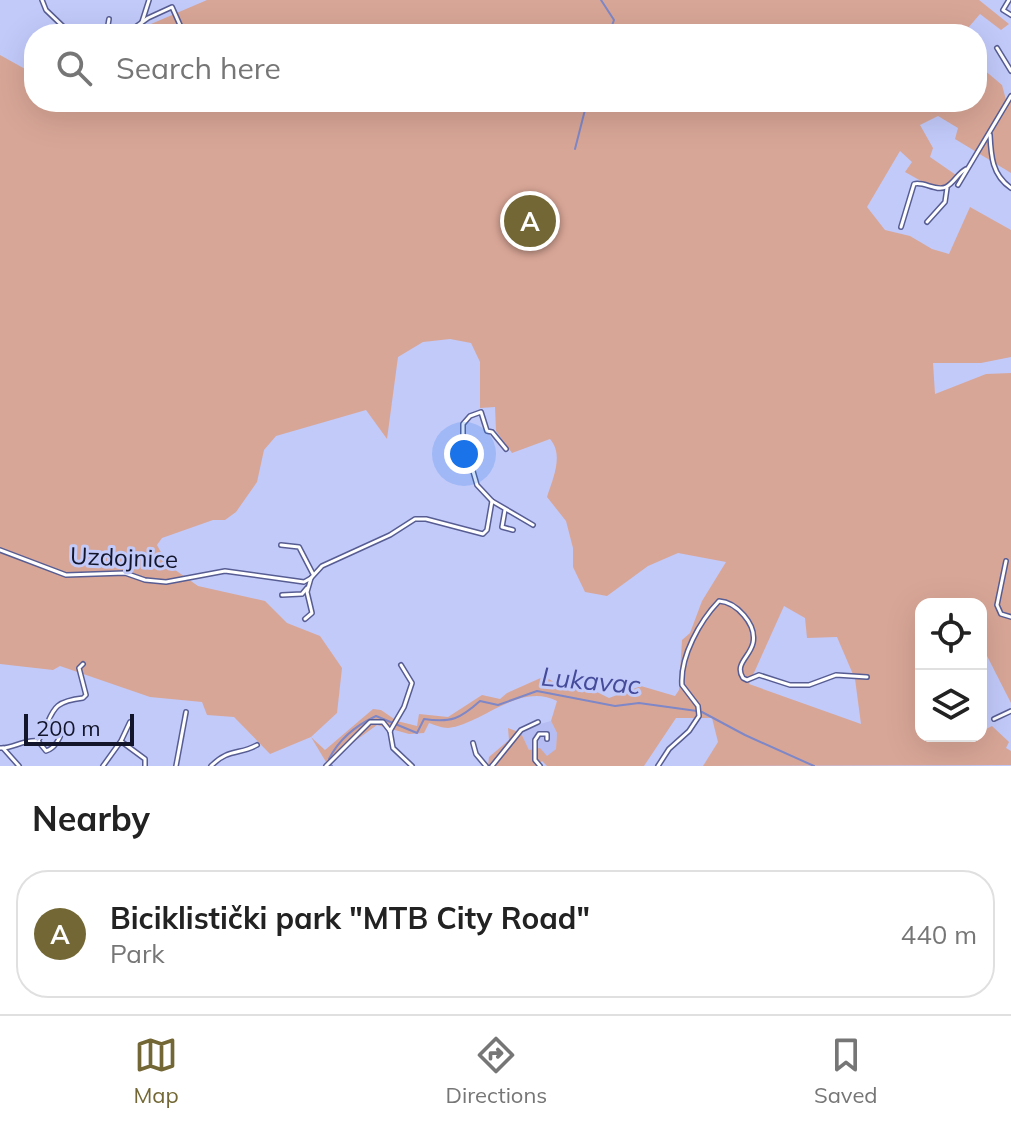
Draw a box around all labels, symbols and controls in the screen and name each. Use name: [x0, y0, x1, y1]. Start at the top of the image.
search box: [24, 24, 987, 112]
icon: search: [52, 46, 96, 90]
text: Search here: [116, 49, 281, 87]
pin: A: [504, 191, 556, 251]
your location: [444, 434, 484, 474]
street label: Uzdojnice: [70, 540, 179, 574]
map controls: [915, 598, 987, 742]
button: locate: [915, 598, 987, 670]
water label: Lukavac: [540, 660, 642, 701]
button: layers: [915, 670, 987, 742]
scale bar: [24, 710, 134, 746]
text: 200 m: [36, 714, 101, 742]
text: Nearby: [32, 797, 150, 840]
text: Biciklistički park "MTB City Road": [110, 899, 590, 937]
text: A: [50, 918, 70, 951]
text: 440 m: [901, 918, 977, 951]
text: Park: [110, 937, 165, 970]
tab: Map: [133, 1033, 179, 1109]
tab: Directions: [446, 1033, 547, 1109]
tab: Saved: [814, 1033, 878, 1109]

